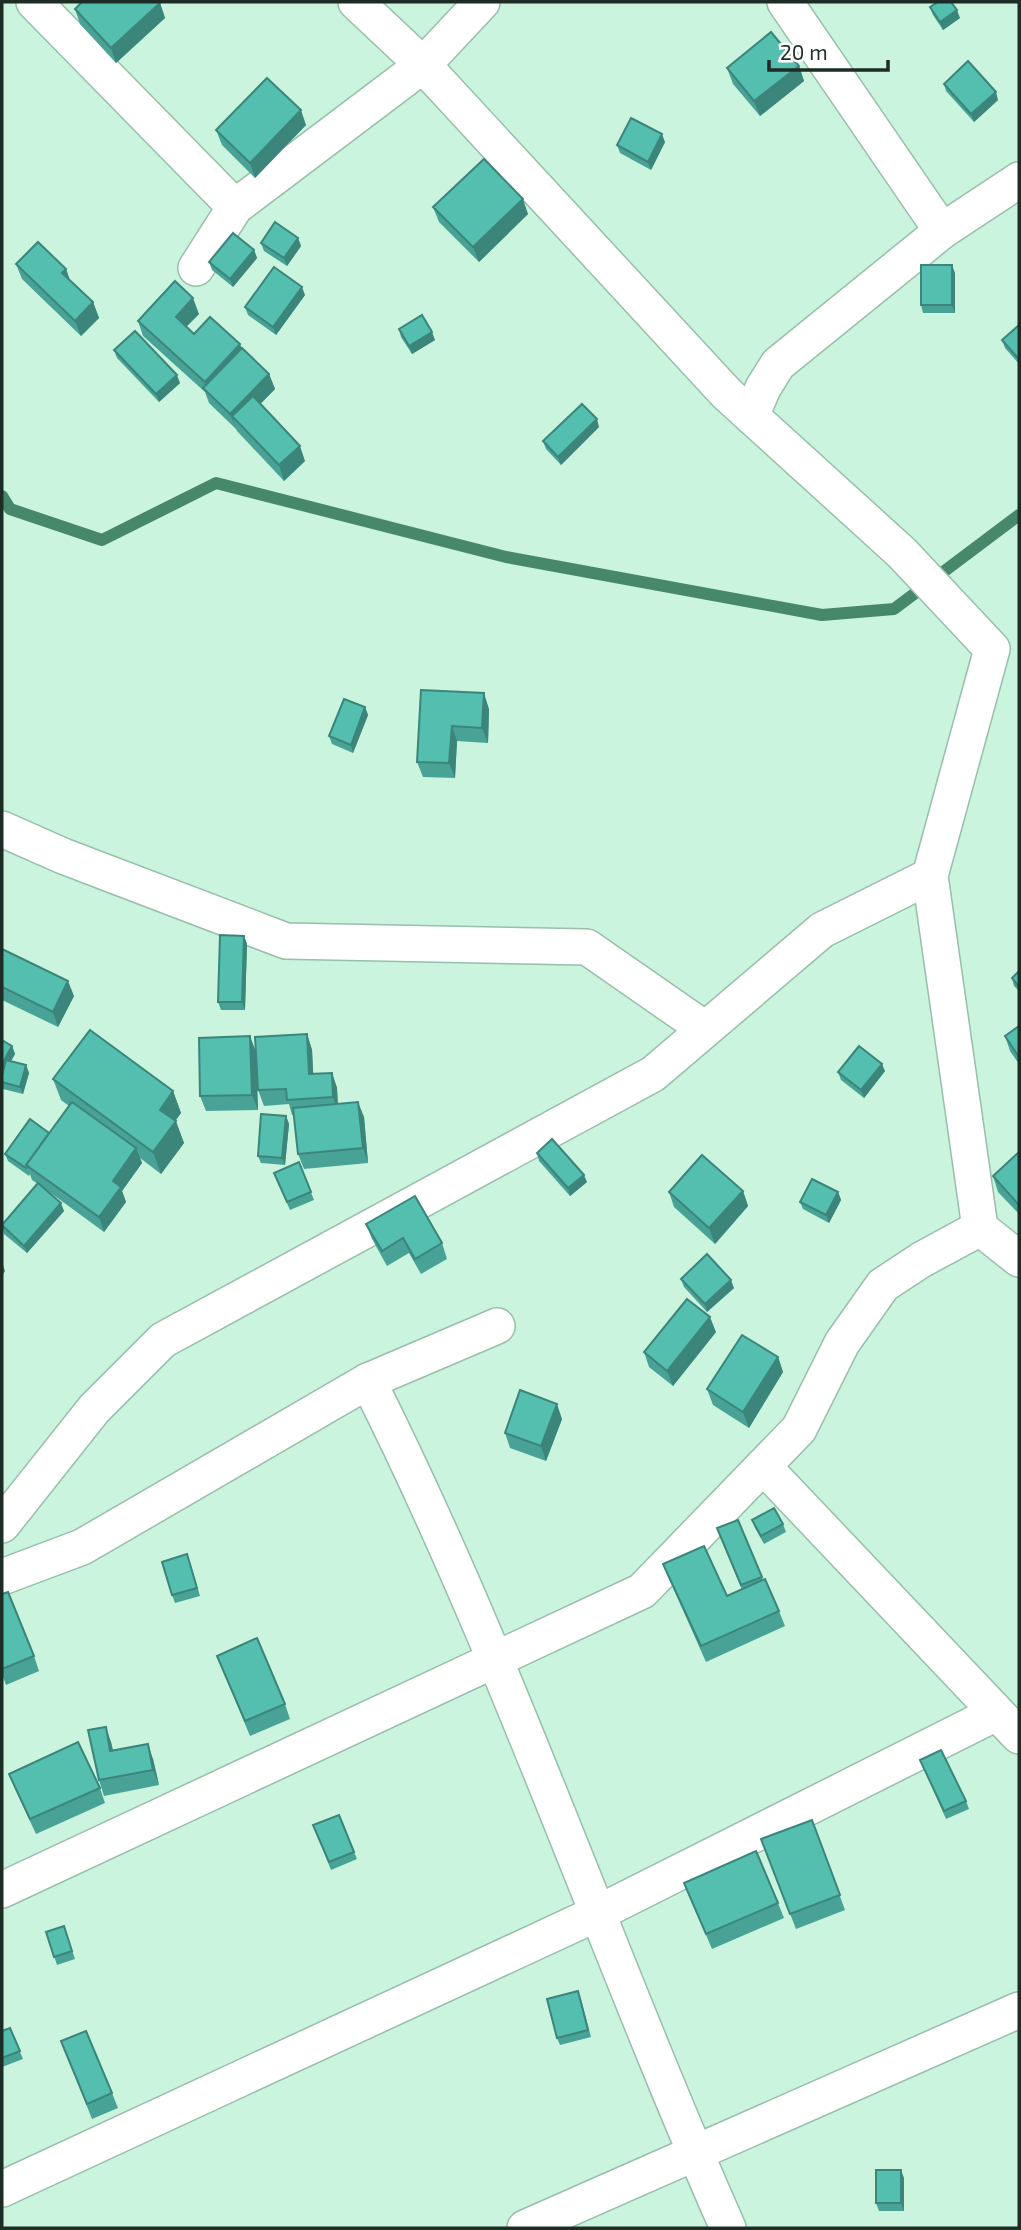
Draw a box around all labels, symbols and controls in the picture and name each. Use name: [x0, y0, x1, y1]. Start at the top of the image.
scale bar: [769, 28, 888, 72]
text: 20 m: [780, 39, 828, 64]

